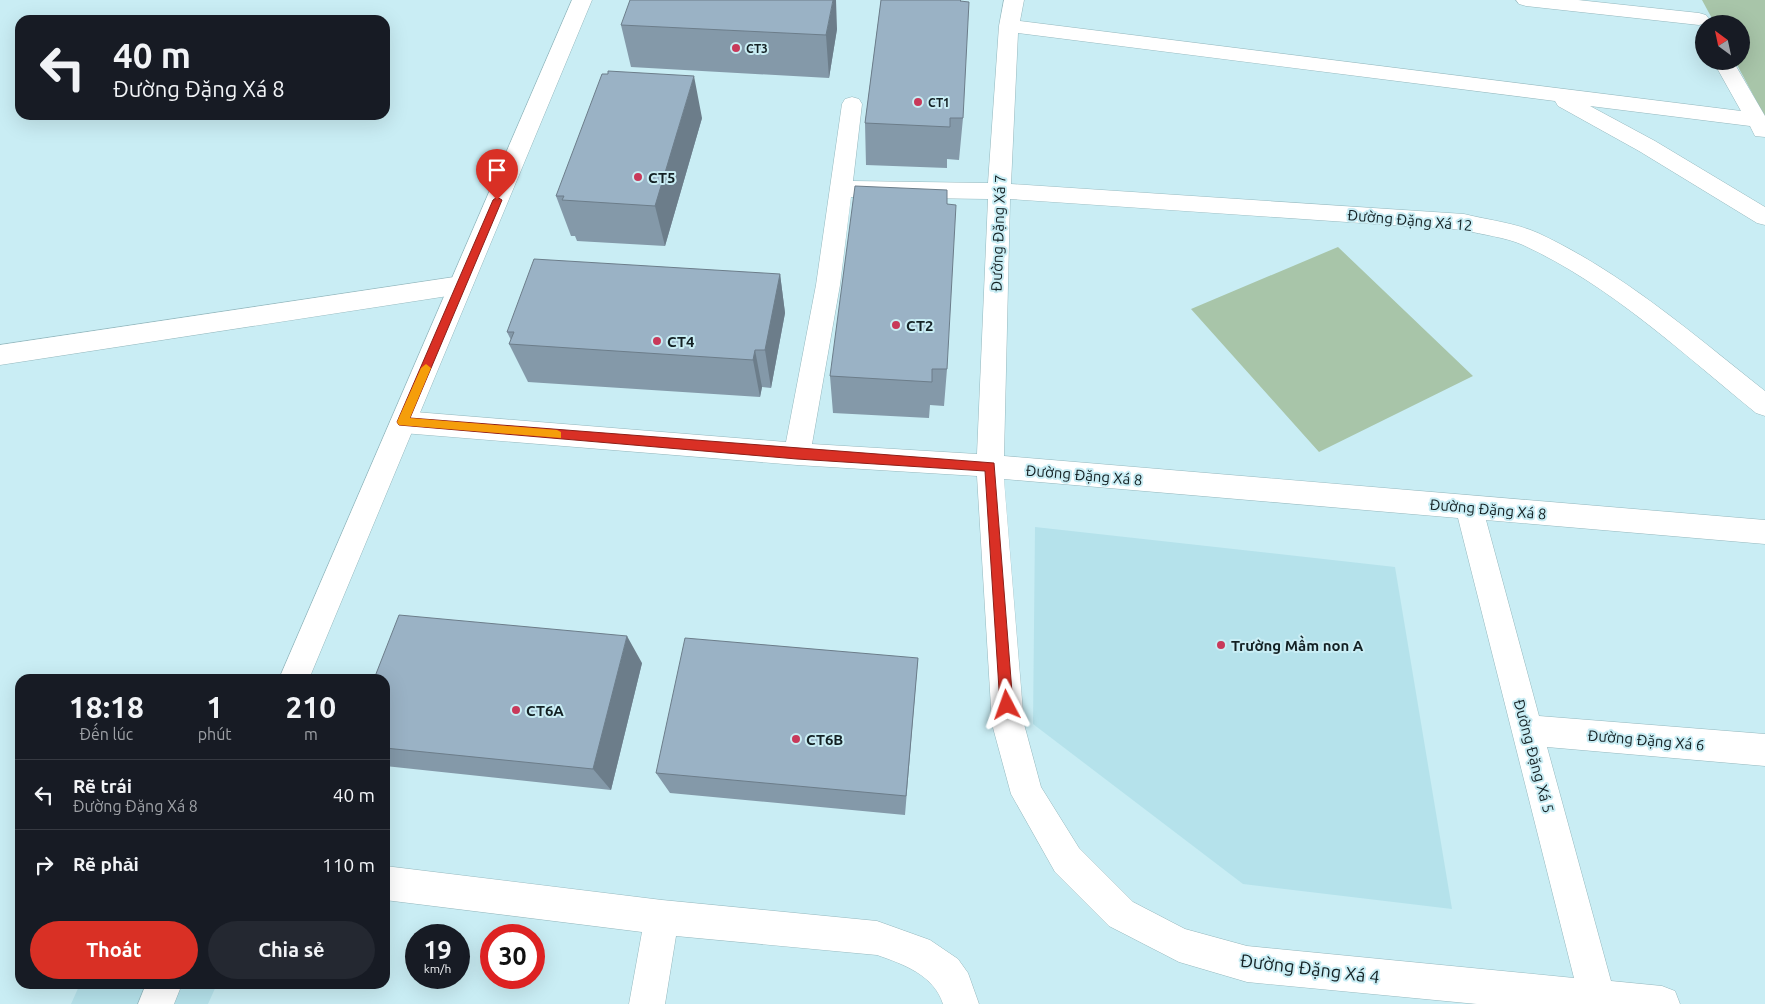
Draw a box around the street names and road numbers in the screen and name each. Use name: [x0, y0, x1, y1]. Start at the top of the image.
street label: Đường Đặng Xá 7: [987, 174, 1009, 292]
street label: Đường Đặng Xá 12: [1347, 206, 1473, 234]
street label: Đường Đặng Xá 8: [1025, 461, 1143, 489]
street label: Đường Đặng Xá 8: [1429, 495, 1547, 523]
street label: Đường Đặng Xá 5: [1511, 697, 1557, 815]
street label: Đường Đặng Xá 6: [1587, 726, 1705, 754]
street label: Đường Đặng Xá 4: [1239, 950, 1381, 986]

